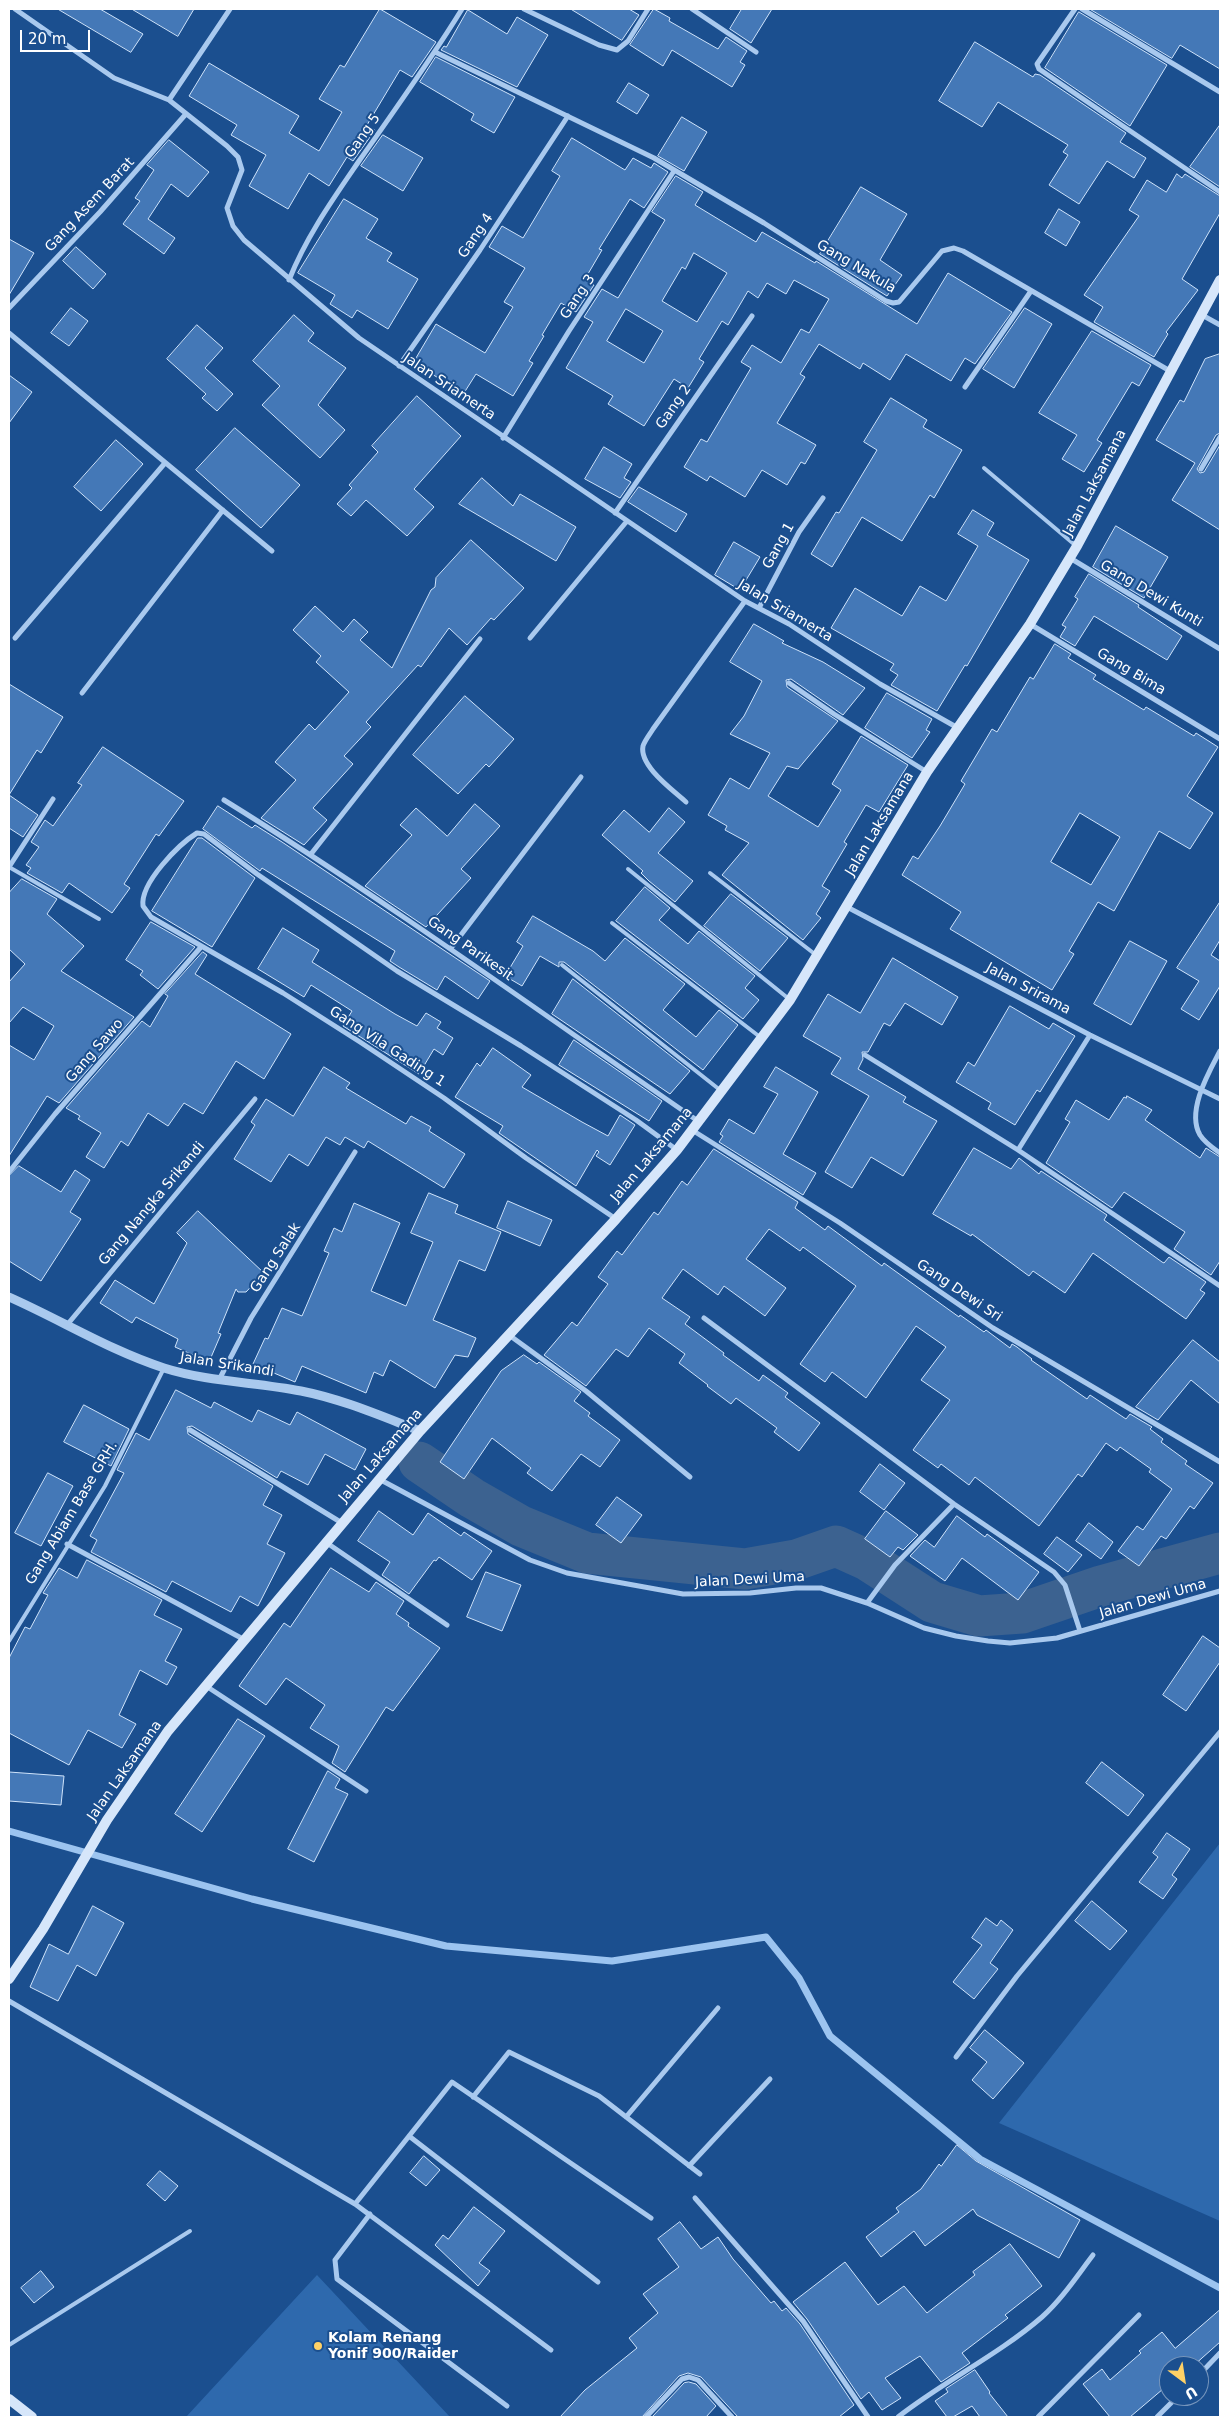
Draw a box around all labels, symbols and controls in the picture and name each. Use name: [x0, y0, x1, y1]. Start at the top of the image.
scale bar: [22, 20, 92, 52]
text: 20 m: [28, 30, 66, 48]
street label: Gang 5: [342, 110, 384, 162]
street label: Gang Asem Barat: [42, 154, 138, 256]
street label: Gang 4: [455, 210, 497, 262]
street label: Gang Nakula: [813, 237, 899, 297]
street label: Gang 3: [557, 271, 599, 323]
street label: Jalan Sriamerta: [400, 350, 498, 424]
street label: Gang 2: [653, 381, 695, 433]
street label: Jalan Laksamana: [1060, 427, 1130, 539]
street label: Gang 1: [759, 520, 799, 572]
street label: Gang Dewi Kunti: [1097, 557, 1205, 631]
street label: Jalan Sriamerta: [735, 576, 835, 646]
street label: Gang Bima: [1094, 645, 1168, 699]
street label: Jalan Laksamana: [842, 769, 918, 879]
street label: Gang Parikesit: [424, 913, 516, 985]
street label: Jalan Srirama: [983, 960, 1073, 1018]
street label: Gang Vila Gading 1: [326, 1003, 448, 1091]
street label: Gang Sawo: [63, 1016, 127, 1086]
street label: Jalan Laksamana: [607, 1104, 697, 1206]
street label: Gang Nangka Srikandi: [95, 1139, 209, 1269]
street label: Gang Salak: [247, 1220, 305, 1296]
street label: Gang Dewi Sri: [913, 1256, 1005, 1326]
street label: Jalan Srikandi: [179, 1349, 275, 1381]
street label: Jalan Laksamana: [336, 1406, 426, 1506]
street label: Gang Abiam Base GRH.: [22, 1438, 122, 1588]
street label: Jalan Dewi Uma: [695, 1569, 805, 1591]
street label: Jalan Dewi Uma: [1098, 1576, 1208, 1622]
street label: Jalan Laksamana: [84, 1718, 166, 1824]
place label: Kolam Renang Yonif 900/Raider: [328, 2330, 458, 2362]
marker: Kolam Renang Yonif 900/Raider: [312, 2340, 324, 2352]
north arrow: [1159, 2356, 1209, 2406]
text: U: [1182, 2383, 1200, 2403]

